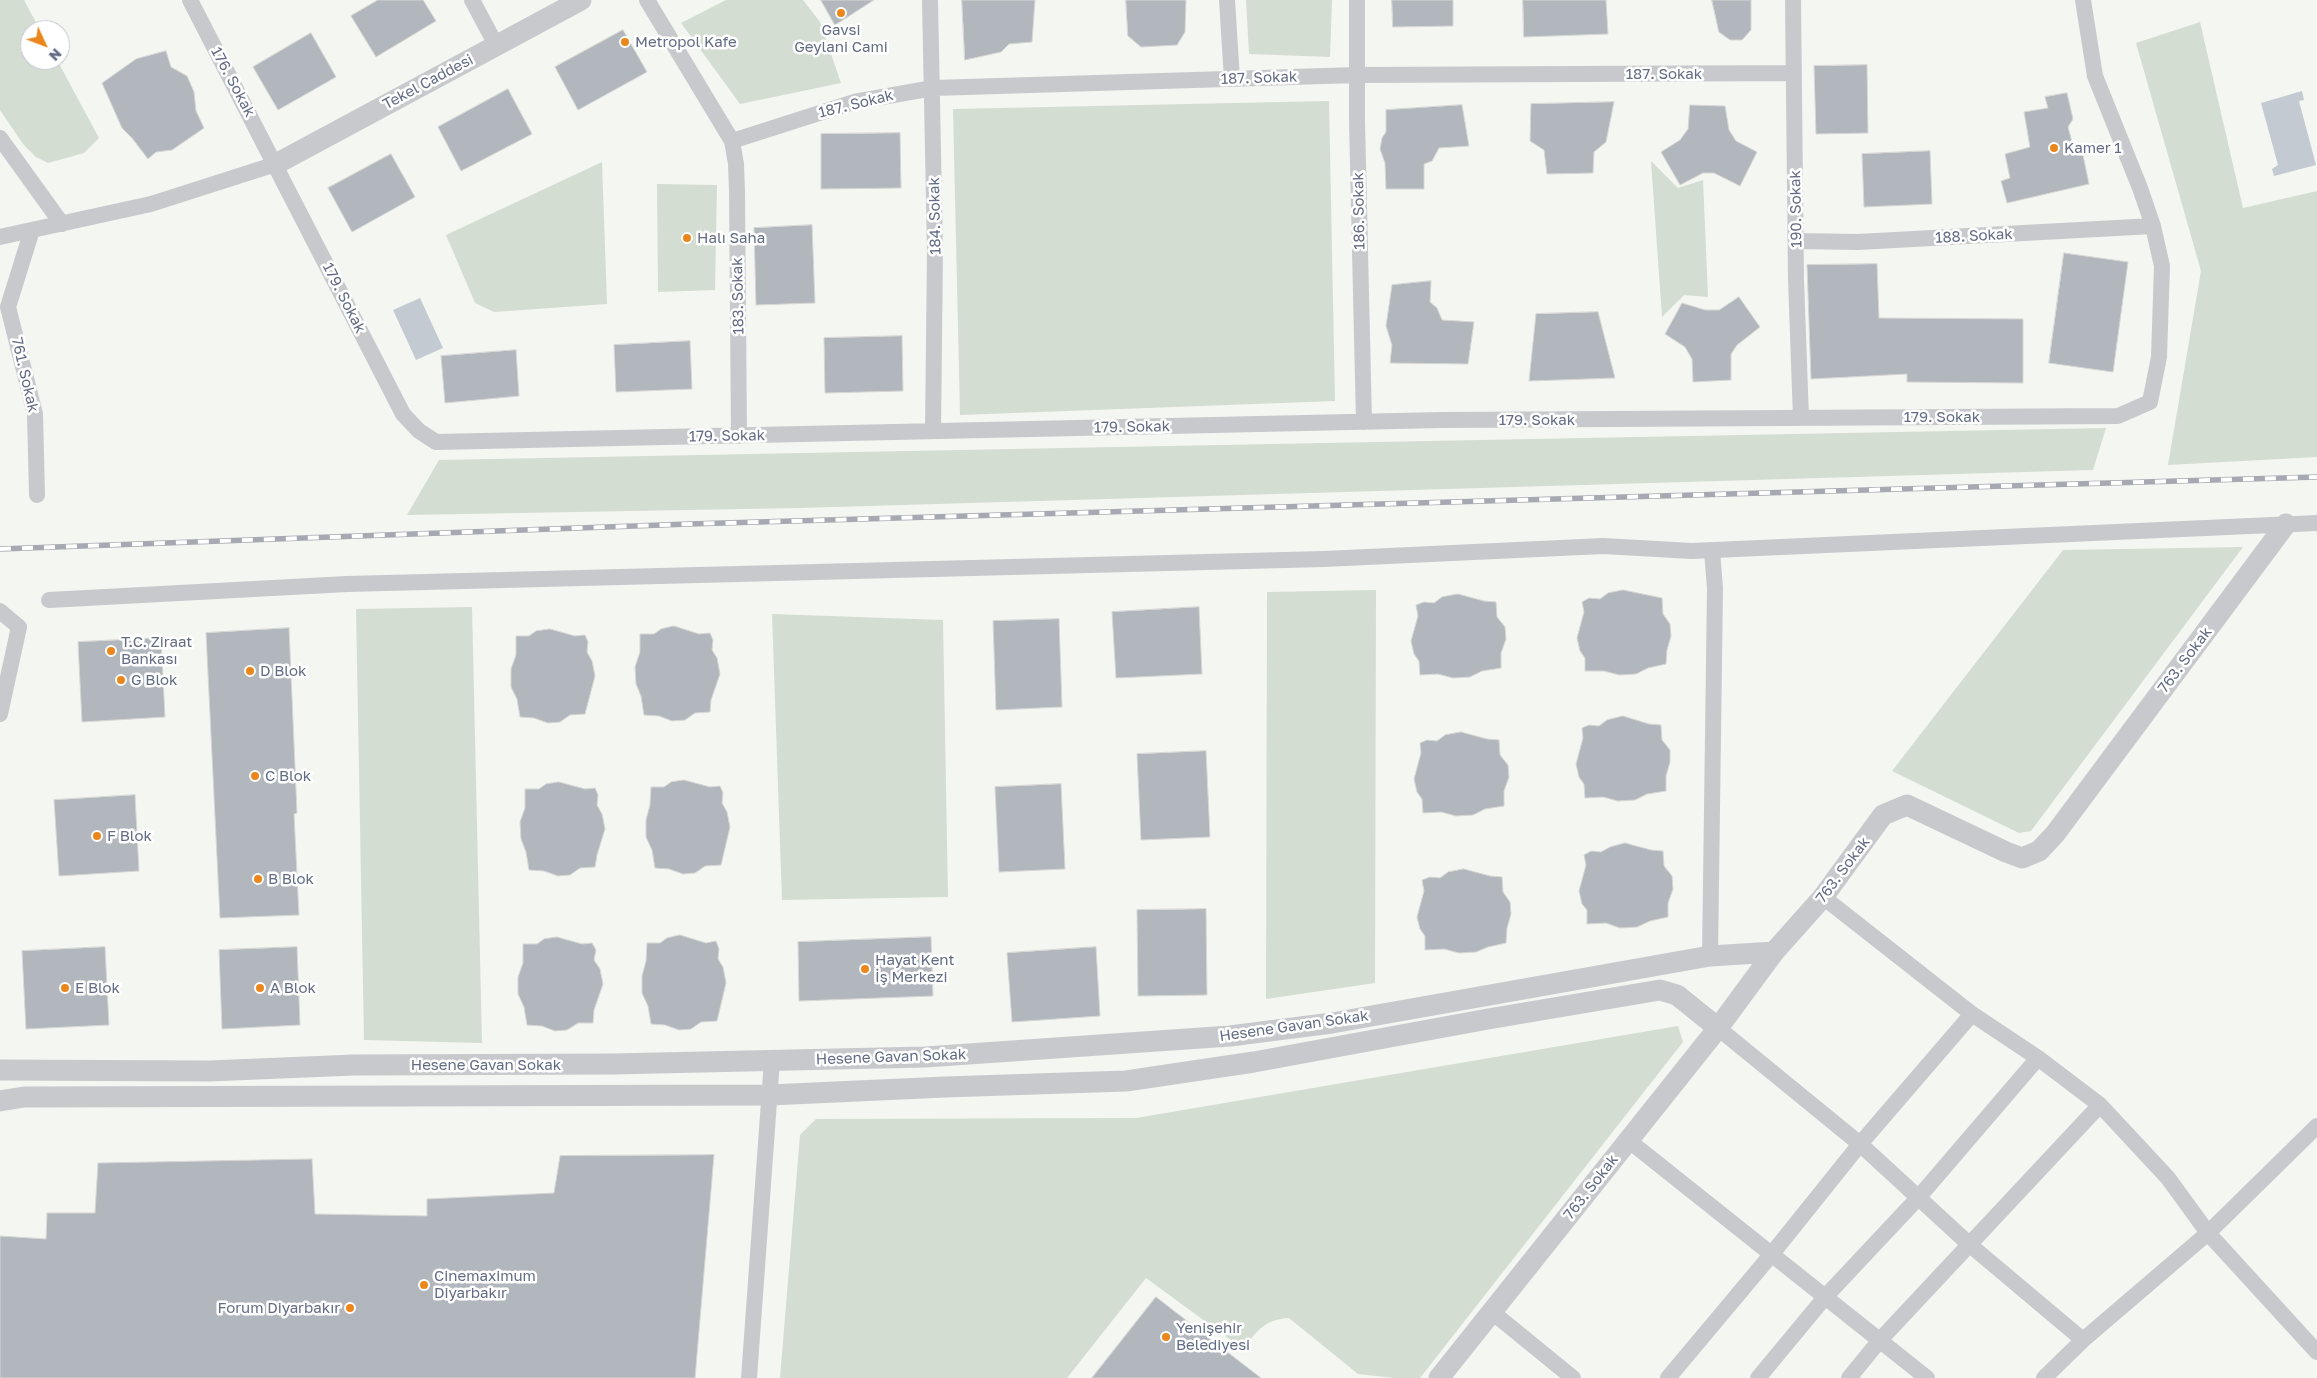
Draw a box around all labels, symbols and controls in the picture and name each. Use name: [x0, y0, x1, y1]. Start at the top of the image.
marker: Gavsi Geylani Cami: [835, 7, 847, 19]
north arrow: [20, 20, 70, 70]
place label: Gavsi Geylani Cami: [794, 21, 888, 56]
place label: Metropol Kafe: [635, 33, 737, 51]
marker: Metropol Kafe: [619, 36, 631, 48]
street label: 176. Sokak: [207, 44, 259, 120]
text: N: [46, 45, 65, 65]
street label: Tekel Caddesi: [380, 51, 476, 113]
street label: 187. Sokak: [1626, 65, 1702, 83]
street label: 187. Sokak: [1220, 68, 1298, 88]
street label: 187. Sokak: [817, 86, 895, 122]
place label: Kamer 1: [2064, 139, 2122, 157]
marker: Kamer 1: [2048, 142, 2060, 154]
street label: 190. Sokak: [1786, 170, 1806, 248]
street label: 186. Sokak: [1349, 172, 1369, 250]
street label: 184. Sokak: [925, 177, 945, 255]
street label: 188. Sokak: [1935, 225, 2013, 247]
place label: Halı Saha: [697, 229, 765, 247]
marker: Halı Saha: [681, 232, 693, 244]
street label: 183. Sokak: [728, 257, 748, 335]
street label: 179. Sokak: [319, 260, 369, 336]
street label: 761. Sokak: [8, 336, 42, 414]
street label: 179. Sokak: [1904, 408, 1980, 426]
street label: 179. Sokak: [1499, 411, 1575, 429]
street label: 179. Sokak: [1094, 417, 1170, 437]
street label: 179. Sokak: [689, 426, 765, 446]
street label: 763. Sokak: [2154, 623, 2216, 697]
place label: T.C. Ziraat Bankası: [121, 633, 192, 668]
marker: T.C. Ziraat Bankası: [105, 645, 117, 657]
place label: D Blok: [260, 662, 306, 680]
marker: D Blok: [244, 665, 256, 677]
place label: G Blok: [131, 671, 177, 689]
marker: G Blok: [115, 674, 127, 686]
place label: C Blok: [265, 767, 311, 785]
marker: C Blok: [249, 770, 261, 782]
place label: F Blok: [107, 827, 152, 845]
marker: F Blok: [91, 830, 103, 842]
street label: 763. Sokak: [1812, 833, 1874, 907]
place label: B Blok: [268, 870, 314, 888]
marker: B Blok: [252, 873, 264, 885]
place label: Hayat Kent İş Merkezi: [875, 951, 954, 986]
marker: Hayat Kent İş Merkezi: [859, 963, 871, 975]
place label: E Blok: [75, 979, 120, 997]
place label: A Blok: [270, 979, 316, 997]
marker: E Blok: [59, 982, 71, 994]
marker: A Blok: [254, 982, 266, 994]
street label: Hesene Gavan Sokak: [1218, 1007, 1370, 1045]
street label: Hesene Gavan Sokak: [816, 1045, 966, 1069]
street label: Hesene Gavan Sokak: [411, 1056, 561, 1074]
street label: 763. Sokak: [1560, 1151, 1622, 1223]
place label: Cinemaximum Diyarbakır: [434, 1267, 536, 1302]
marker: Cinemaximum Diyarbakır: [418, 1279, 430, 1291]
place label: Forum Diyarbakır: [217, 1299, 340, 1317]
marker: Forum Diyarbakır: [344, 1302, 356, 1314]
place label: Yenişehir Belediyesi: [1176, 1319, 1250, 1354]
marker: Yenişehir Belediyesi: [1160, 1331, 1172, 1343]

